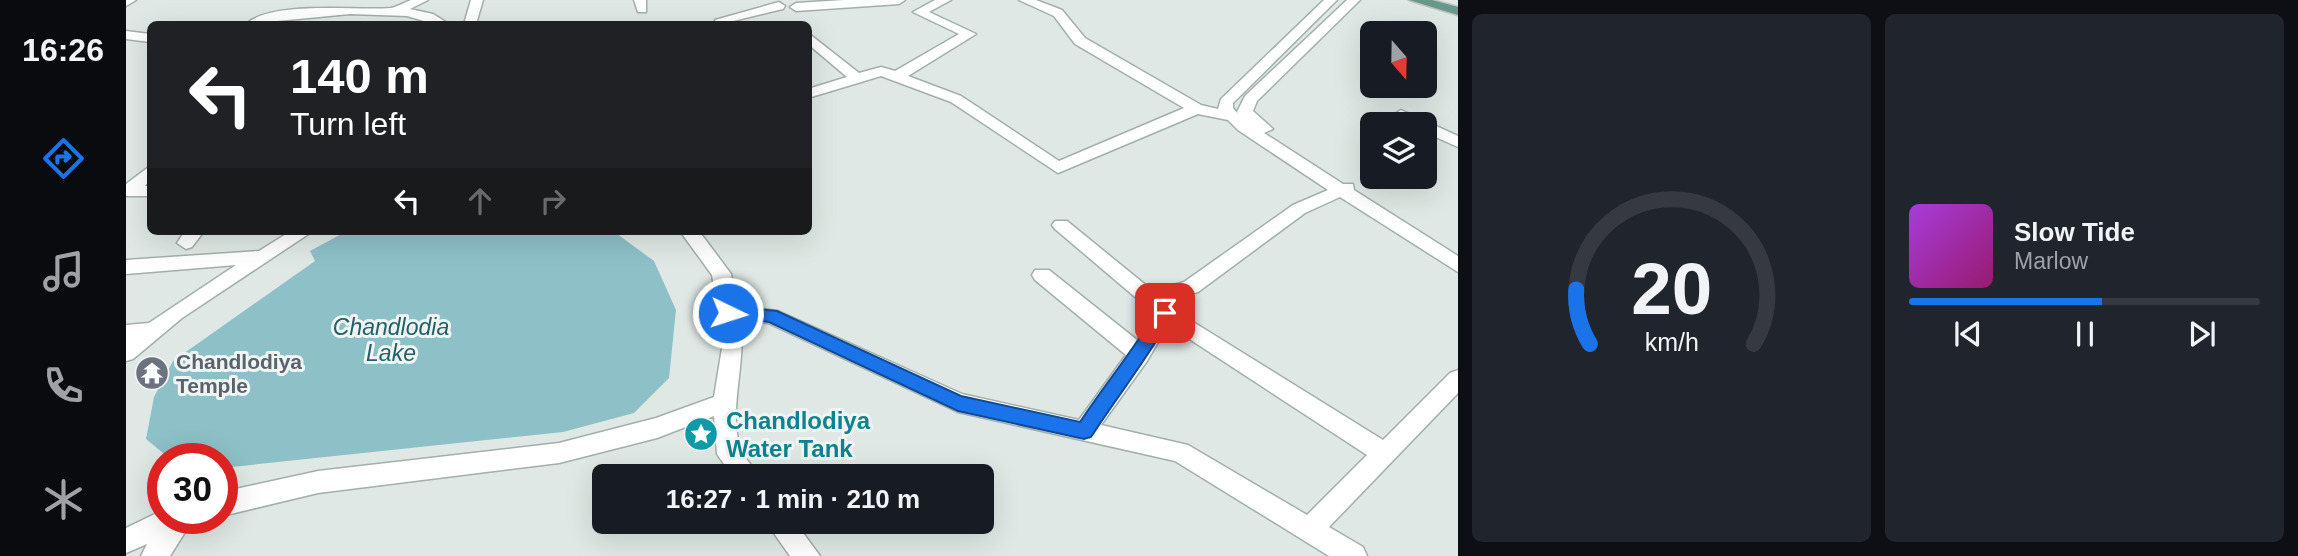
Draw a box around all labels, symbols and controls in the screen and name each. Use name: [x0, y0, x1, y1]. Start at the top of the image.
north arrow: [1360, 21, 1437, 98]
map controls: [1360, 21, 1437, 189]
text: 16:26: [22, 32, 104, 68]
icon: left: [175, 49, 266, 140]
text: 140 m: [290, 49, 429, 103]
text: Turn left: [290, 106, 406, 142]
button: layers: [1360, 112, 1437, 189]
icon: directions: [39, 134, 88, 183]
icon: left: [388, 182, 426, 220]
icon: ahead: [461, 182, 499, 220]
icon: right: [534, 182, 572, 220]
text: Slow Tide: [2014, 217, 2135, 247]
icon: music: [39, 247, 88, 296]
text: 20: [1631, 248, 1712, 329]
text: Marlow: [2014, 248, 2088, 274]
position arrow: [691, 276, 765, 350]
pin: [1135, 283, 1195, 343]
icon: arrive: [1146, 294, 1184, 332]
water label: Chandlodia Lake: [333, 314, 449, 366]
icon: previous: [1949, 315, 1987, 353]
icon: pause: [2066, 315, 2104, 353]
icon: next: [2183, 315, 2221, 353]
text: km/h: [1644, 328, 1699, 356]
place label: Chandlodiya Temple: [176, 350, 302, 397]
temple icon: Chandlodiya Temple: [133, 354, 171, 392]
icon: phone: [39, 361, 88, 410]
place label: Chandlodiya Water Tank: [726, 407, 871, 462]
place icon: Chandlodiya Water Tank: [682, 415, 720, 453]
speed limit sign: 30: [147, 443, 238, 534]
icon: climate: [39, 475, 88, 524]
text: 16:27 · 1 min · 210 m: [666, 484, 920, 514]

